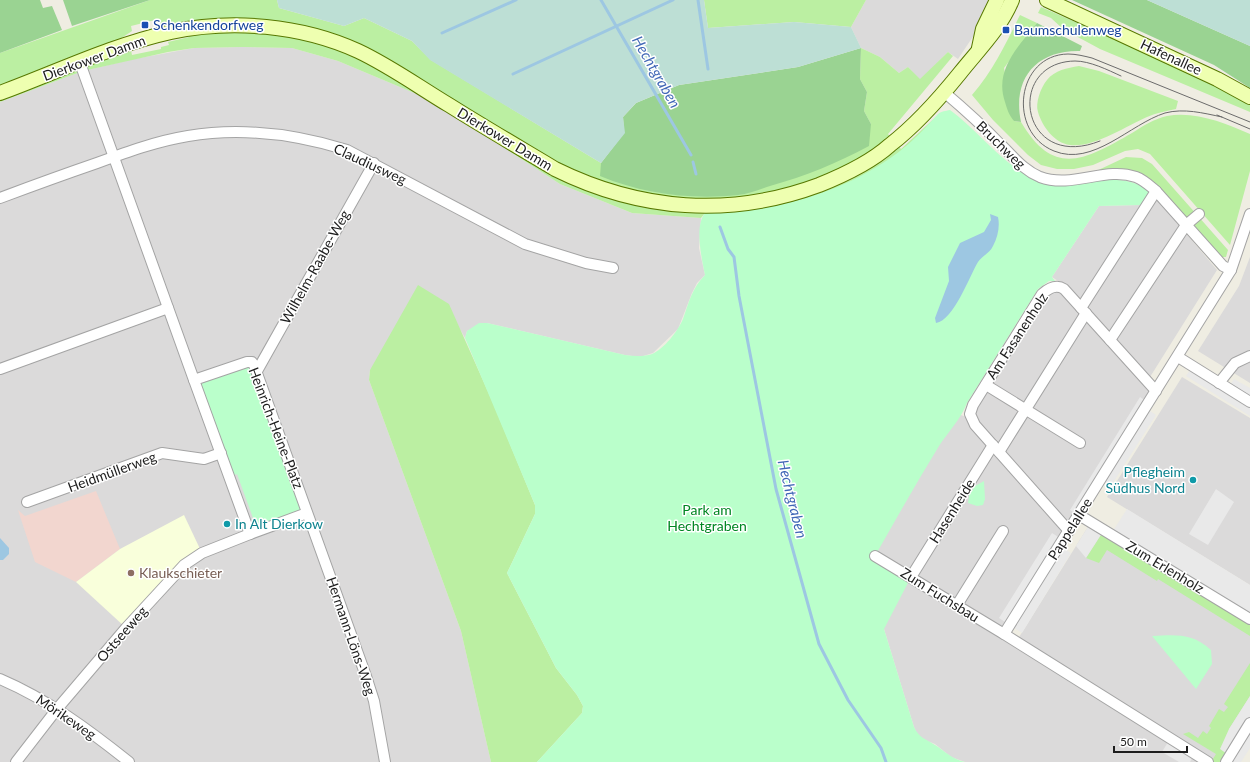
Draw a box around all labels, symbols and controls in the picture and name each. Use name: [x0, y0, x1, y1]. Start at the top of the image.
place label: Schenkendorfweg: [153, 16, 264, 33]
marker: Schenkendorfweg: [140, 20, 150, 30]
place label: Baumschulenweg: [1014, 21, 1122, 38]
marker: Baumschulenweg: [1001, 25, 1011, 35]
street label: Dierkower Damm: [40, 31, 147, 84]
water label: Hechtgraben: [629, 32, 685, 111]
street label: Hafenallee: [1138, 35, 1205, 78]
street label: Dierkower Damm: [455, 103, 556, 174]
street label: Bruchweg: [973, 117, 1029, 172]
street label: Claudiusweg: [331, 139, 409, 188]
street label: Wilhelm-Raabe-Weg: [276, 207, 353, 327]
street label: Am Fasanenholz: [982, 289, 1051, 382]
street label: Heinrich-Heine-Platz: [245, 365, 307, 491]
street label: Heidmüllerweg: [65, 448, 158, 495]
water label: Hechtgraben: [775, 458, 811, 540]
place label: Pflegheim Südhus Nord: [1106, 463, 1185, 496]
street label: Hasenheide: [925, 475, 978, 546]
marker: Pflegheim Südhus Nord: [1188, 475, 1198, 485]
street label: Pappelallee: [1044, 495, 1095, 563]
park label: Park am Hechtgraben: [667, 501, 747, 534]
place label: In Alt Dierkow: [235, 515, 323, 532]
marker: In Alt Dierkow: [222, 519, 232, 529]
street label: Zum Erlenholz: [1123, 537, 1207, 596]
place label: Klaukschieter: [139, 564, 222, 581]
street label: Zum Fuchsbau: [898, 564, 983, 625]
marker: Klaukschieter: [126, 568, 136, 578]
street label: Hermann-Löns-Weg: [323, 574, 380, 697]
street label: Ostseeweg: [93, 602, 151, 665]
street label: Mörikeweg: [33, 690, 100, 743]
scale bar: [1114, 728, 1187, 754]
text: 50 m: [1120, 734, 1147, 749]

